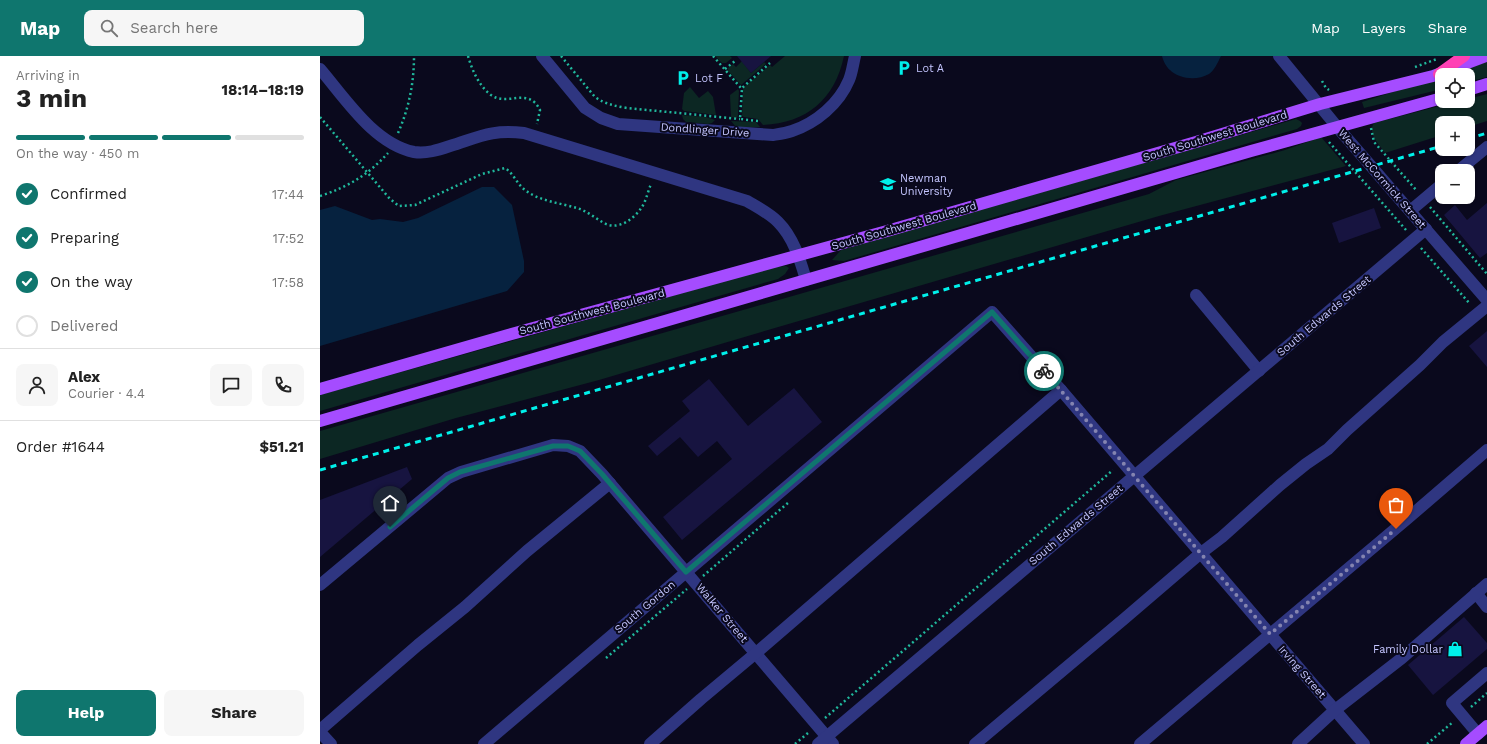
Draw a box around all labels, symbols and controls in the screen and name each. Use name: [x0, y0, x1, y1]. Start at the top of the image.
search box: [84, 10, 364, 46]
text: Map: [20, 17, 60, 40]
icon: search: [98, 17, 120, 39]
text: Search here: [130, 19, 218, 37]
text: Map: [1311, 20, 1340, 36]
text: Layers: [1362, 20, 1406, 36]
text: Share: [1428, 20, 1467, 36]
parking icon: Lot A: [895, 59, 913, 77]
place label: Lot A: [916, 62, 944, 75]
text: Arriving in: [16, 68, 80, 83]
map controls: [1435, 68, 1475, 204]
button: locate: [1435, 68, 1475, 108]
parking icon: Lot F: [674, 69, 692, 87]
place label: Lot F: [695, 72, 723, 85]
text: 18:14–18:19: [222, 81, 304, 99]
text: 3 min: [16, 83, 87, 113]
street label: South Southwest Boulevard: [1141, 108, 1289, 164]
button: +: [1435, 116, 1475, 156]
street label: Dondlinger Drive: [660, 120, 750, 140]
street label: West McCormick Street: [1335, 127, 1429, 232]
text: On the way · 450 m: [16, 146, 139, 161]
button: −: [1435, 164, 1475, 204]
place label: Newman University: [900, 172, 953, 198]
school or university icon: Newman University: [879, 175, 897, 193]
icon: check: [16, 183, 38, 205]
text: Confirmed: [50, 185, 127, 203]
text: 17:44: [272, 187, 304, 202]
street label: South Southwest Boulevard: [830, 199, 978, 253]
icon: check: [16, 227, 38, 249]
text: Preparing: [50, 229, 119, 247]
text: 17:52: [273, 231, 304, 246]
icon: check: [16, 271, 38, 293]
text: On the way: [50, 273, 132, 291]
street label: South Edwards Street: [1274, 273, 1374, 359]
text: 17:58: [272, 275, 304, 290]
street label: South Southwest Boulevard: [518, 286, 666, 338]
text: Delivered: [50, 317, 118, 335]
courier: [1024, 351, 1064, 391]
icon: bike: [1033, 360, 1055, 382]
button: person: [16, 364, 58, 406]
button: chat: [210, 364, 252, 406]
button: phone: [262, 364, 304, 406]
text: Alex: [68, 368, 100, 386]
text: Courier · 4.4: [68, 386, 145, 401]
text: Order #1644: [16, 438, 105, 456]
text: $51.21: [259, 438, 304, 456]
street label: South Edwards Street: [1026, 482, 1126, 568]
pin: [373, 486, 407, 527]
pin: [1379, 488, 1413, 529]
icon: home: [379, 492, 401, 514]
icon: bag: [1385, 494, 1407, 516]
street label: South Gordon: [612, 578, 678, 636]
street label: Walker Street: [693, 581, 751, 646]
shop icon: Family Dollar: [1446, 640, 1464, 658]
street label: Irving Street: [1275, 643, 1329, 701]
place label: Family Dollar: [1373, 643, 1443, 656]
button: Help: [16, 690, 156, 736]
button: Share: [164, 690, 304, 736]

